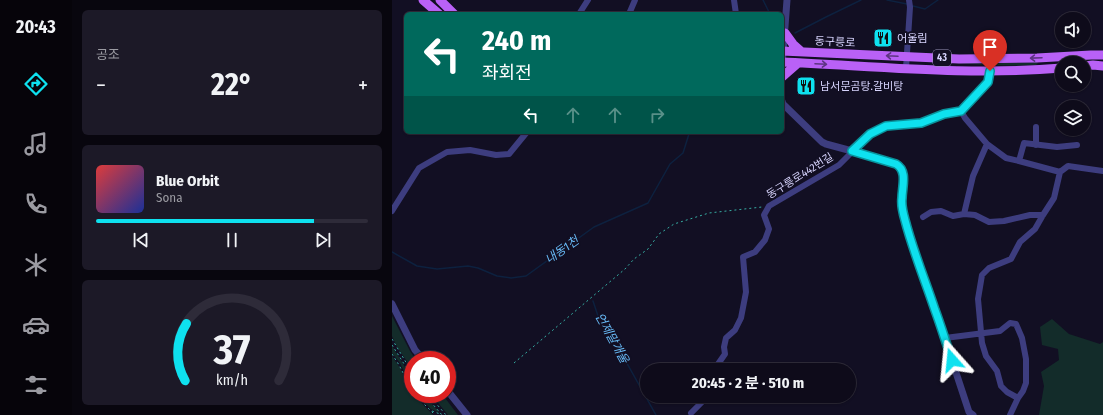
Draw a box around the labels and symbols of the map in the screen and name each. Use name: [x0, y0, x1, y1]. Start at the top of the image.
restaurant icon: 어울림: [872, 27, 894, 49]
pin: [973, 30, 1007, 71]
place label: 어울림: [897, 32, 927, 45]
street label: 동구릉로: [814, 34, 856, 50]
road number: 43: [933, 50, 951, 66]
one-way arrow: [886, 53, 899, 60]
one-way arrow: [1030, 54, 1043, 62]
one-way arrow: [814, 60, 827, 67]
restaurant icon: 남서문곰탕.갈비탕: [795, 75, 817, 97]
place label: 남서문곰탕.갈비탕: [820, 80, 903, 93]
street label: 동구릉로442번길: [764, 150, 836, 202]
water label: 내동1천: [542, 232, 583, 267]
water label: 언제말개울: [592, 310, 632, 366]
position arrow: [931, 339, 973, 381]
speed limit sign: 40: [404, 351, 456, 403]

